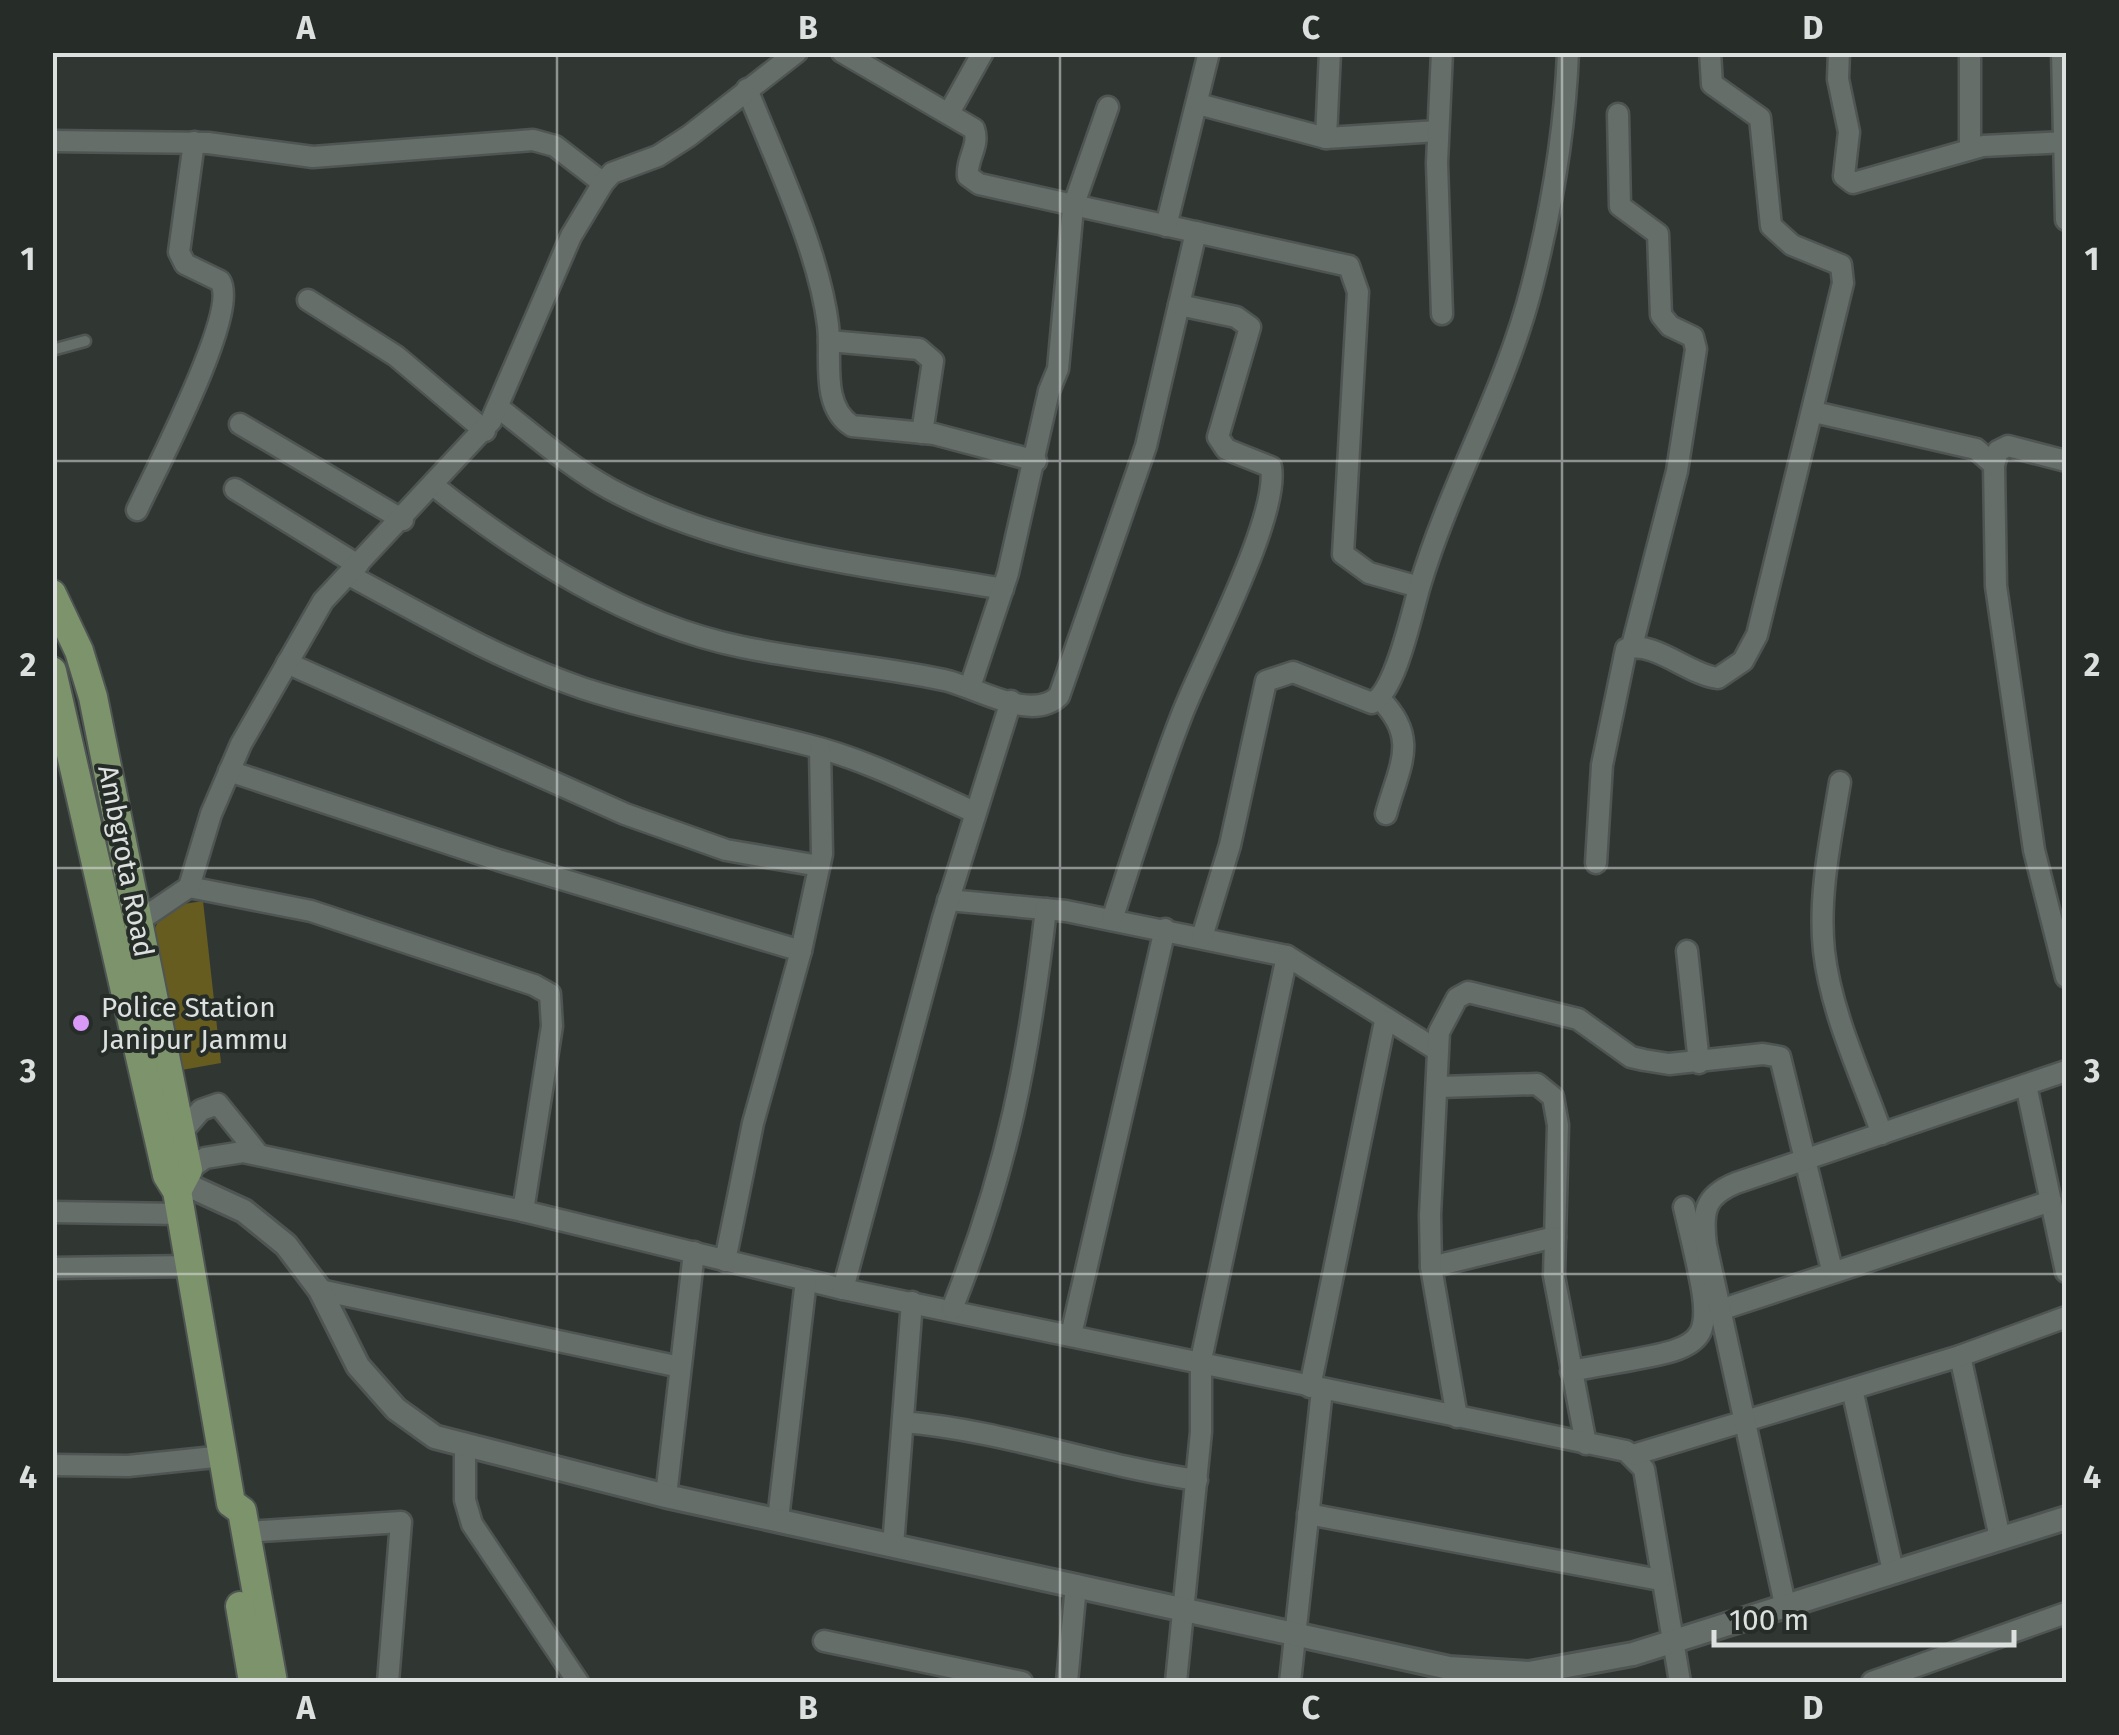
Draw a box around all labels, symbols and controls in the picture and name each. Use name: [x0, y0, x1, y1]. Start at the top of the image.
text: A: [296, 9, 317, 47]
text: B: [798, 9, 818, 47]
text: C: [1302, 9, 1321, 47]
text: D: [1803, 9, 1823, 47]
text: 1: [21, 240, 35, 278]
text: 1: [2085, 240, 2099, 278]
text: 2: [20, 646, 36, 684]
text: 2: [2084, 646, 2100, 684]
street label: Ambgrota Road: [91, 762, 161, 960]
place label: Police Station Janipur Jammu: [101, 991, 288, 1056]
marker: Police Station Janipur Jammu: [70, 1012, 92, 1034]
text: 3: [19, 1052, 36, 1090]
text: 3: [2083, 1052, 2100, 1090]
text: 4: [19, 1458, 37, 1496]
text: 4: [2083, 1458, 2101, 1496]
scale bar: [1714, 1585, 2014, 1647]
text: 100 m: [1729, 1602, 1809, 1638]
text: A: [296, 1689, 317, 1727]
text: B: [798, 1689, 818, 1727]
text: C: [1302, 1689, 1321, 1727]
text: D: [1803, 1689, 1823, 1727]

